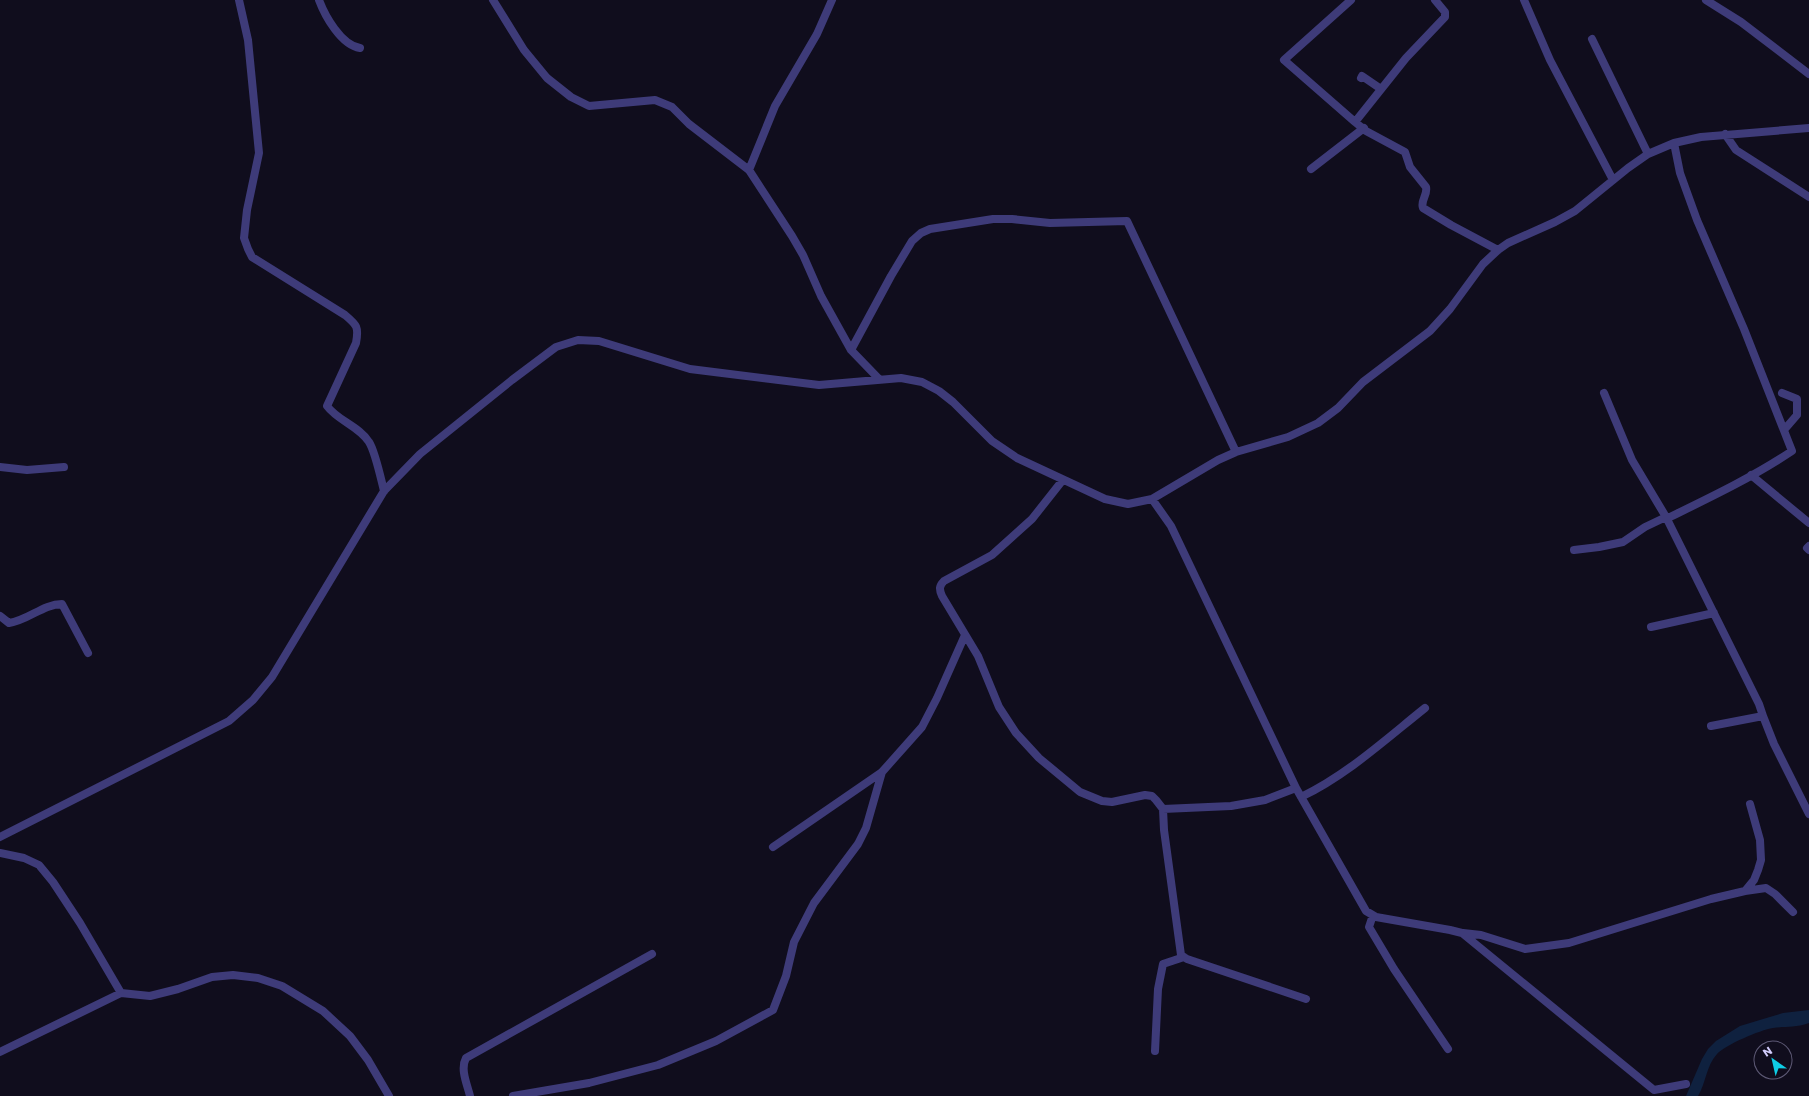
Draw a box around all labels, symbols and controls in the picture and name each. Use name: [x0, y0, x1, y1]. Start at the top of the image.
north arrow: [1753, 1040, 1793, 1080]
text: N: [1760, 1043, 1775, 1061]

